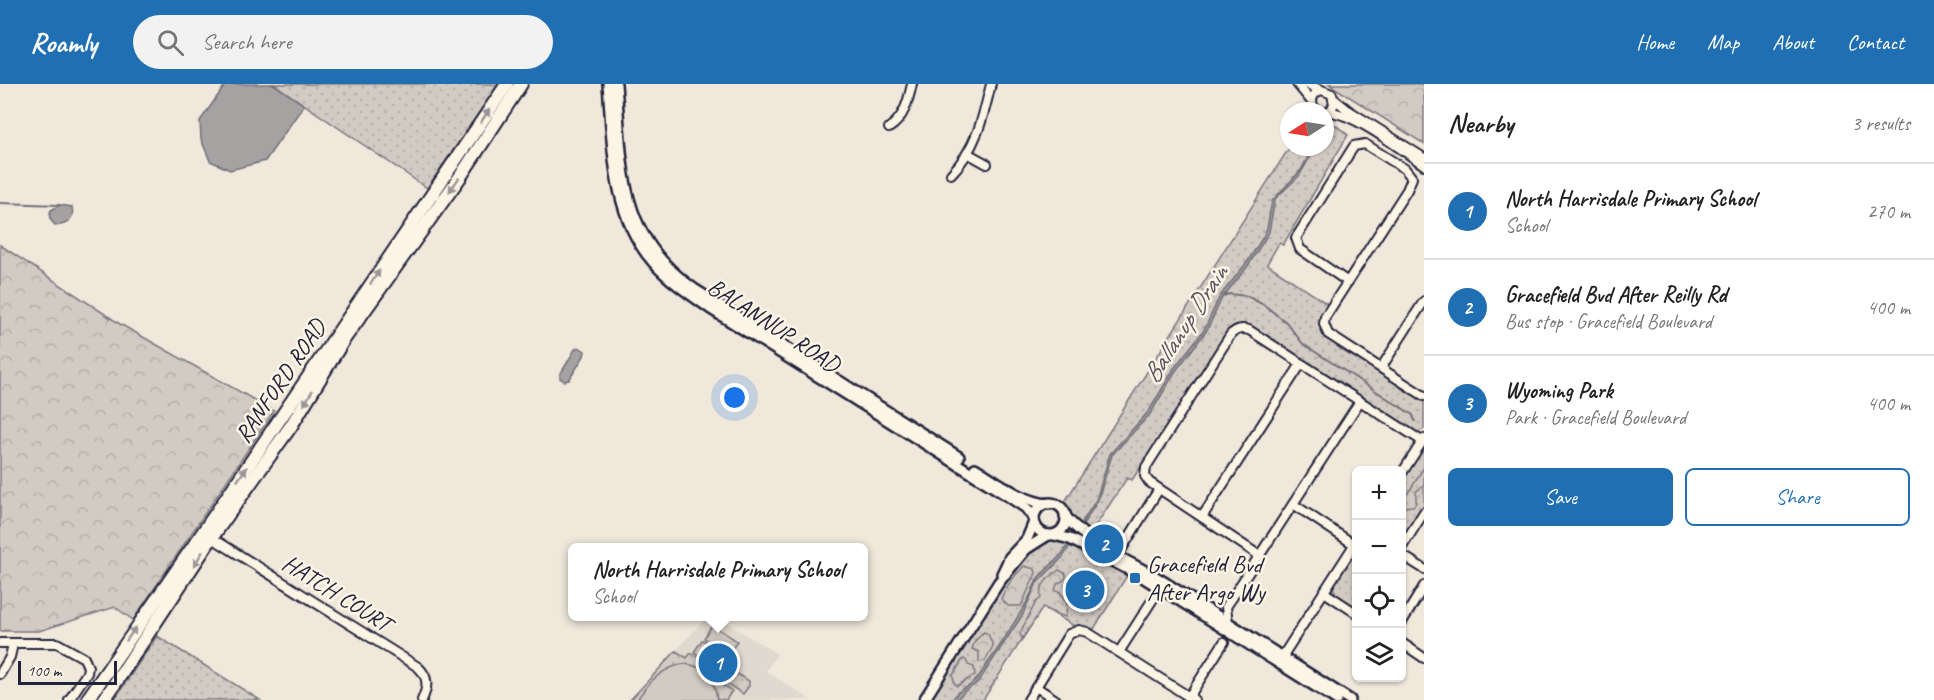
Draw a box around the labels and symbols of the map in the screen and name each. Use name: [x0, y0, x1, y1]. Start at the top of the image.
north arrow: [1280, 102, 1334, 156]
one-way arrow: [479, 109, 491, 125]
one-way arrow: [448, 177, 460, 193]
water label: Ballanup Drain: [1135, 257, 1237, 389]
one-way arrow: [369, 270, 381, 286]
street label: BALANNUP ROAD: [702, 271, 848, 380]
street label: RANFORD ROAD: [228, 312, 333, 448]
your location: [720, 383, 749, 412]
one-way arrow: [303, 389, 313, 406]
one-way arrow: [236, 466, 247, 482]
pin: 2: [1084, 522, 1124, 566]
street label: HATCH COURT: [277, 548, 401, 641]
place label: Gracefield Bvd After Argo Wy: [1147, 549, 1267, 607]
one-way arrow: [193, 551, 204, 567]
pin: 3: [1066, 568, 1104, 612]
marker: Gracefield Bvd After Argo Wy: [1128, 571, 1142, 585]
one-way arrow: [125, 627, 137, 643]
pin: 1: [698, 640, 738, 686]
scale bar: [18, 658, 117, 686]

